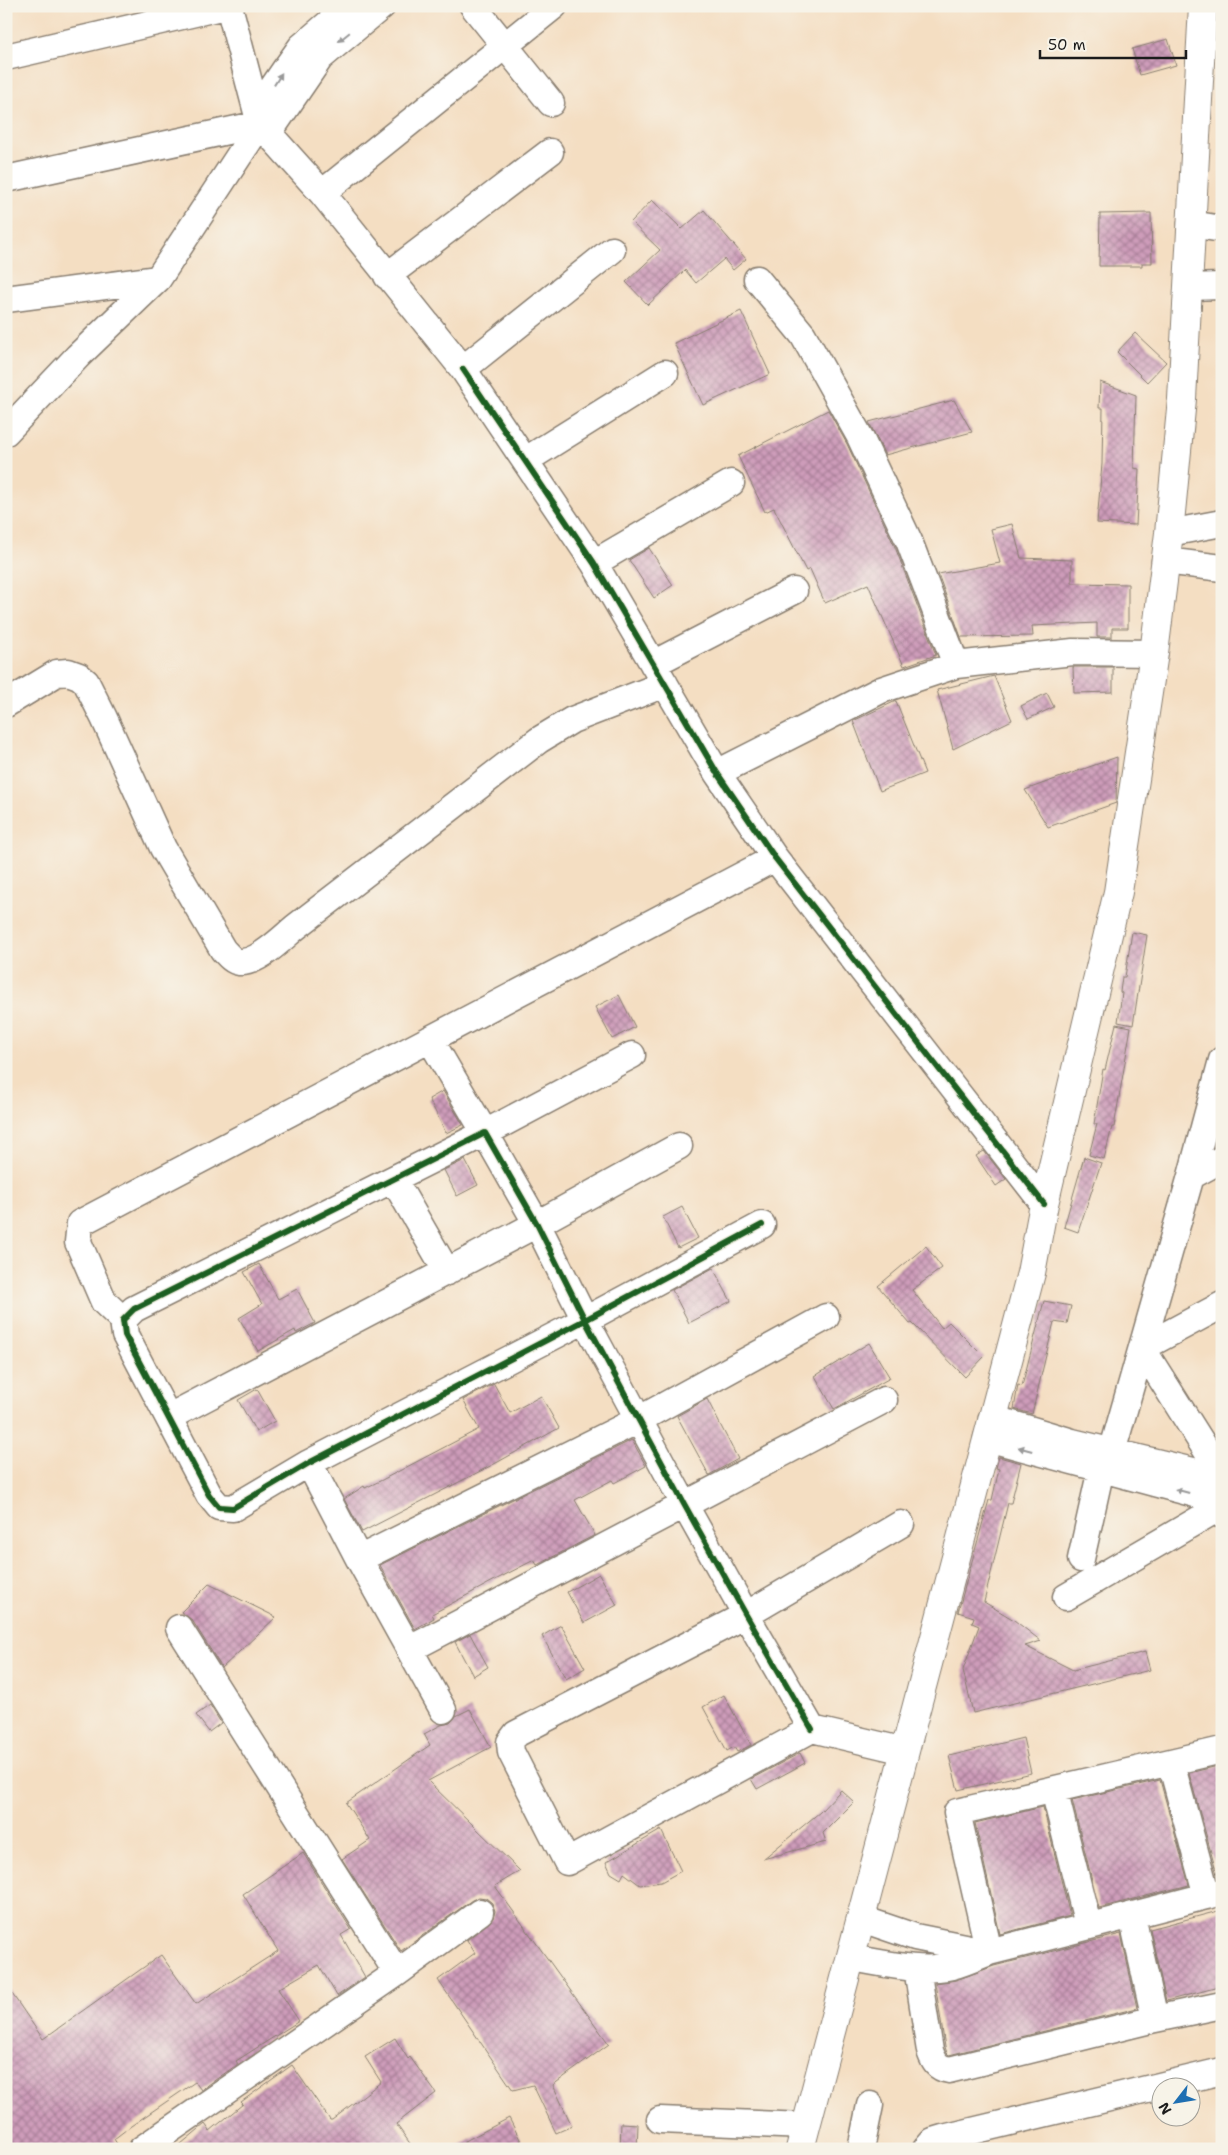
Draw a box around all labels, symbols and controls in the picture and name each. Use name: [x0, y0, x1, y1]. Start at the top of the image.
scale bar: [1040, 28, 1187, 60]
one-way arrow: [338, 31, 351, 42]
text: 50 m: [1048, 35, 1086, 55]
one-way arrow: [273, 73, 283, 86]
one-way arrow: [1017, 1444, 1032, 1452]
one-way arrow: [1174, 1486, 1189, 1494]
north arrow: [1150, 2078, 1200, 2128]
text: N: [1154, 2099, 1175, 2118]

